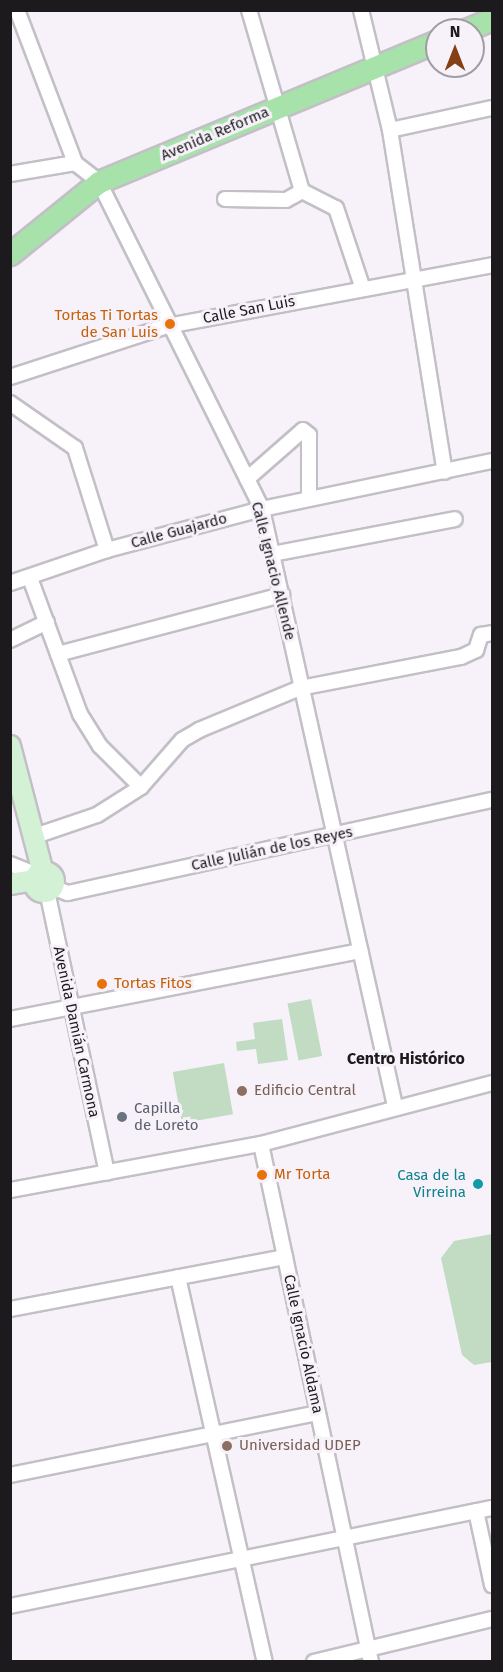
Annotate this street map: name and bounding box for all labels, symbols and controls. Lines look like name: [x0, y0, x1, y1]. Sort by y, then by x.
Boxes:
north arrow: [425, 18, 485, 78]
text: N: [450, 22, 460, 41]
street label: Avenida Reforma: [158, 103, 272, 165]
street label: Calle San Luis: [201, 292, 297, 328]
place label: Tortas Ti Tortas de San Luis: [54, 306, 158, 341]
marker: Tortas Ti Tortas de San Luis: [163, 317, 177, 331]
street label: Calle Ignacio Allende: [247, 500, 299, 642]
street label: Calle Guajardo: [129, 510, 229, 552]
street label: Calle Julián de los Reyes: [190, 823, 354, 875]
street label: Avenida Damián Carmona: [49, 945, 103, 1119]
place label: Tortas Fitos: [114, 975, 192, 993]
marker: Tortas Fitos: [95, 977, 109, 991]
district label: Centro Histórico: [347, 1049, 465, 1069]
place label: Edificio Central: [254, 1082, 356, 1100]
marker: Edificio Central: [235, 1084, 249, 1098]
place label: Capilla de Loreto: [134, 1099, 198, 1134]
marker: Capilla de Loreto: [115, 1110, 129, 1124]
place label: Mr Torta: [274, 1166, 330, 1184]
place label: Casa de la Virreina: [397, 1166, 466, 1201]
marker: Mr Torta: [255, 1168, 269, 1182]
marker: Casa de la Virreina: [471, 1177, 485, 1191]
street label: Calle Ignacio Aldama: [279, 1273, 327, 1415]
place label: Universidad UDEP: [239, 1437, 361, 1455]
marker: Universidad UDEP: [220, 1439, 234, 1453]

